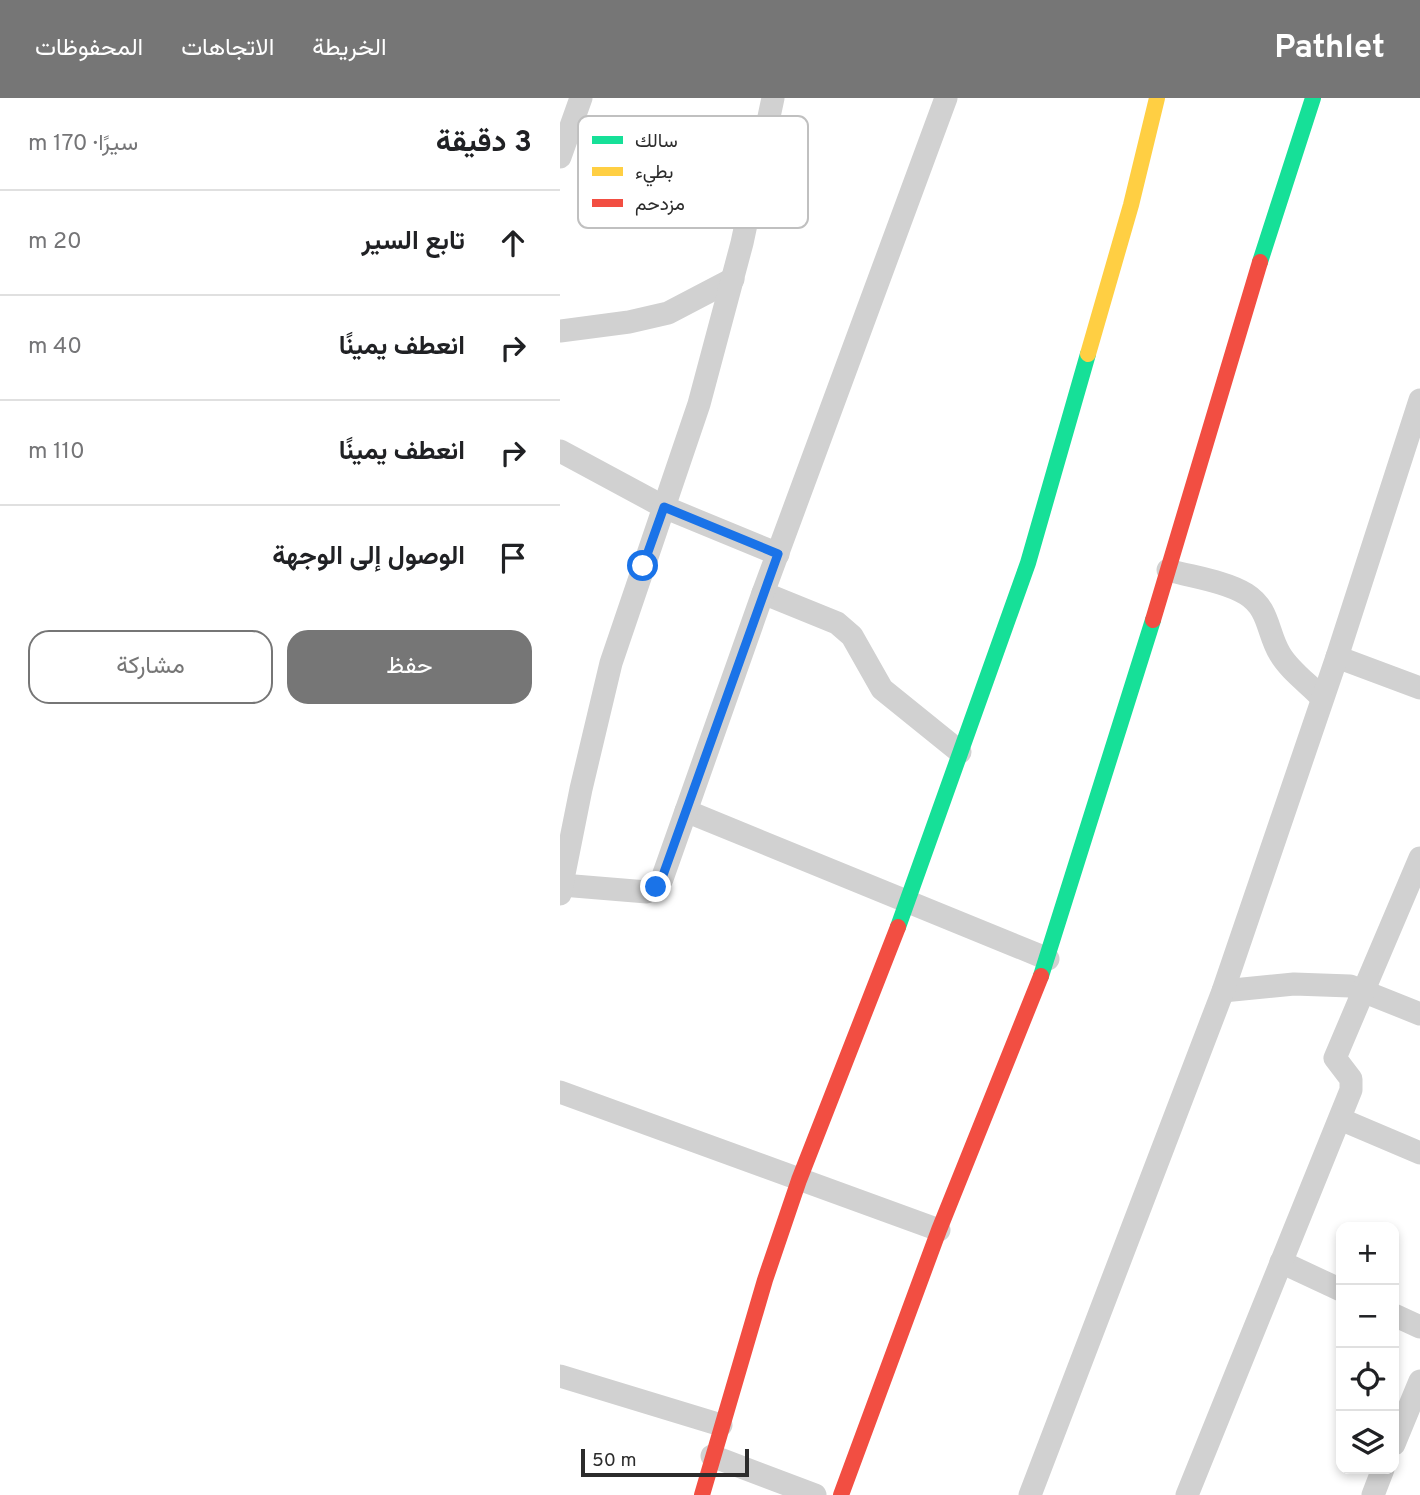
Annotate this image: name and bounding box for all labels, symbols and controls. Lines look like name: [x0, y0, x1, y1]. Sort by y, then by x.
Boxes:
text: Pathlet: [1274, 28, 1385, 70]
text: المحفوظات: [35, 34, 143, 64]
text: الاتجاهات: [181, 34, 274, 64]
text: الخريطة: [312, 34, 387, 64]
legend: [578, 116, 808, 228]
text: 3 دقيقة: [436, 125, 532, 162]
text: سيرًا · 170 m: [28, 130, 138, 159]
text: سالك: [635, 130, 678, 154]
text: بطيء: [635, 161, 673, 187]
text: مزدحم: [635, 193, 685, 217]
icon: ahead: [494, 224, 532, 262]
text: تابع السير: [362, 226, 465, 259]
text: 20 m: [28, 228, 82, 257]
icon: right: [494, 329, 532, 367]
text: انعطف يمينًا: [339, 331, 465, 364]
text: 40 m: [28, 333, 82, 362]
icon: right: [494, 434, 532, 472]
text: انعطف يمينًا: [339, 436, 465, 469]
text: 110 m: [28, 438, 85, 467]
icon: arrive: [494, 539, 532, 577]
text: الوصول إلى الوجهة: [272, 541, 465, 574]
route start: [627, 550, 658, 581]
button: مشاركة: [28, 630, 273, 704]
button: حفظ: [287, 630, 532, 704]
route end: [640, 871, 671, 902]
map controls: [1336, 1222, 1399, 1474]
button: +: [1336, 1222, 1399, 1285]
button: −: [1336, 1285, 1399, 1348]
button: locate: [1336, 1348, 1399, 1411]
button: layers: [1336, 1411, 1399, 1474]
scale bar: [581, 1446, 749, 1478]
text: 50 m: [592, 1449, 637, 1473]

